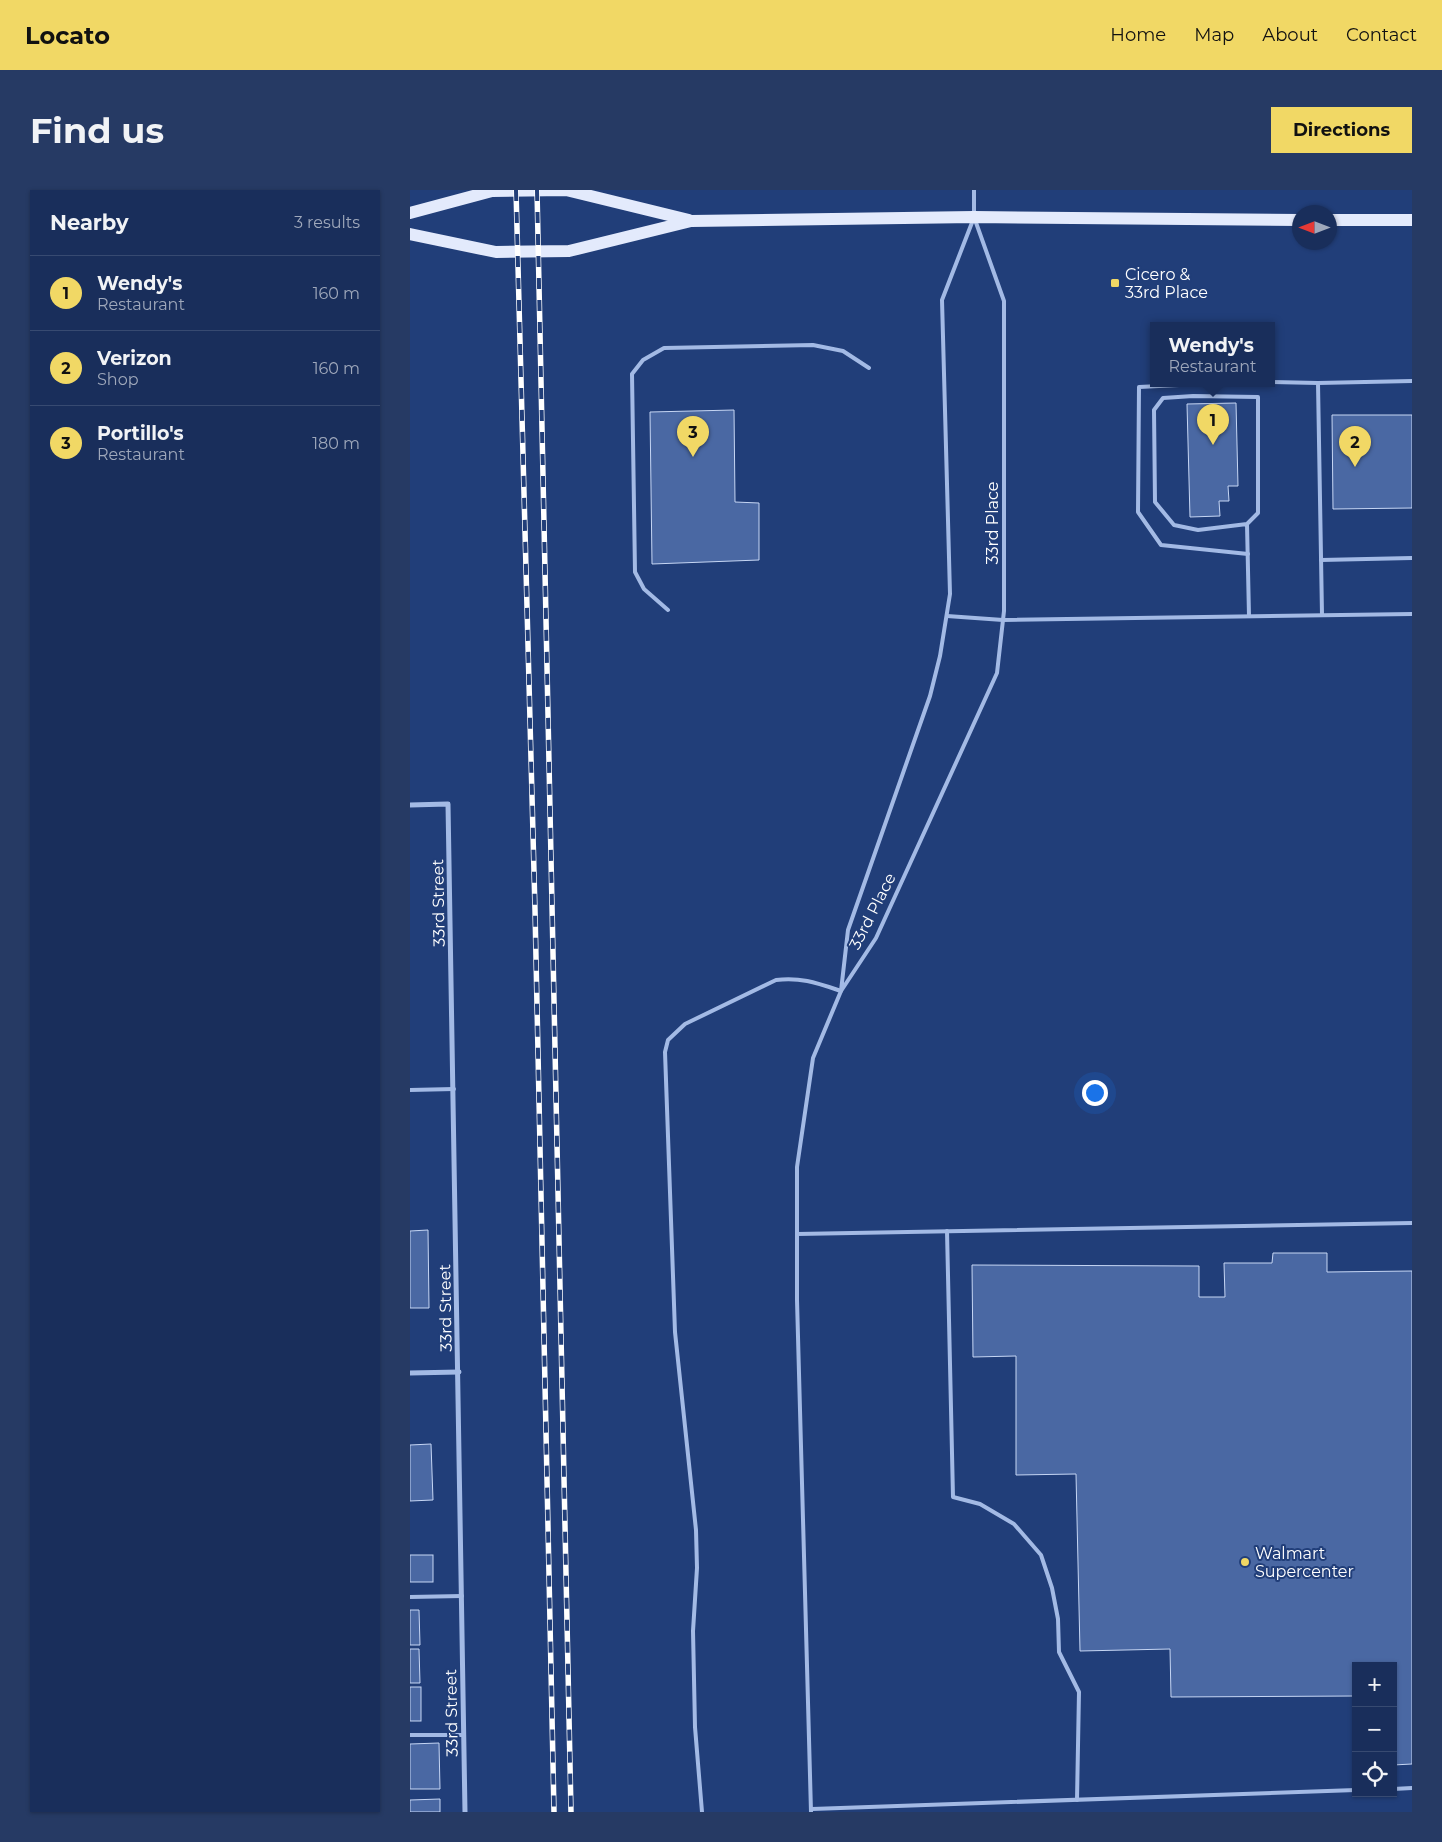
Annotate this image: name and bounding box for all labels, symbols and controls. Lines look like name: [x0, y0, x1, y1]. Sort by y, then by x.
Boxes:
text: Locato: [25, 21, 110, 50]
text: Home: [1110, 24, 1166, 46]
text: Map: [1194, 24, 1234, 46]
text: About: [1262, 24, 1318, 46]
text: Contact: [1346, 24, 1417, 46]
button: Directions: [1271, 107, 1412, 153]
text: Find us: [30, 109, 164, 152]
north arrow: [1292, 205, 1337, 250]
text: Nearby: [50, 210, 129, 235]
text: 3 results: [294, 213, 360, 232]
place label: Cicero & 33rd Place: [1125, 265, 1208, 302]
text: Wendy's: [97, 272, 182, 295]
marker: Cicero & 33rd Place: [1109, 277, 1121, 289]
text: 1: [63, 284, 69, 303]
text: 160 m: [313, 284, 360, 303]
text: Restaurant: [97, 295, 185, 314]
popup: [1150, 322, 1275, 387]
text: Wendy's: [1169, 334, 1254, 357]
text: Verizon: [97, 347, 172, 370]
text: Restaurant: [1169, 357, 1256, 376]
text: 2: [61, 359, 71, 378]
text: 160 m: [313, 359, 360, 378]
text: Shop: [97, 370, 139, 389]
pin: 1: [1197, 404, 1229, 445]
pin: 3: [677, 416, 709, 457]
text: Portillo's: [97, 422, 184, 445]
pin: 2: [1339, 426, 1371, 467]
text: 3: [61, 434, 71, 453]
text: 180 m: [312, 434, 360, 453]
text: Restaurant: [97, 445, 185, 464]
street label: 33rd Place: [983, 482, 1002, 564]
street label: 33rd Street: [428, 859, 449, 947]
street label: 33rd Place: [845, 870, 900, 953]
your location: [1082, 1080, 1108, 1106]
street label: 33rd Street: [435, 1264, 456, 1352]
place label: Walmart Supercenter: [1255, 1544, 1354, 1581]
marker: Walmart Supercenter: [1239, 1556, 1251, 1568]
map controls: [1352, 1662, 1397, 1797]
button: +: [1352, 1662, 1397, 1707]
street label: 33rd Street: [441, 1669, 462, 1757]
button: −: [1352, 1707, 1397, 1752]
button: locate: [1352, 1752, 1397, 1797]

